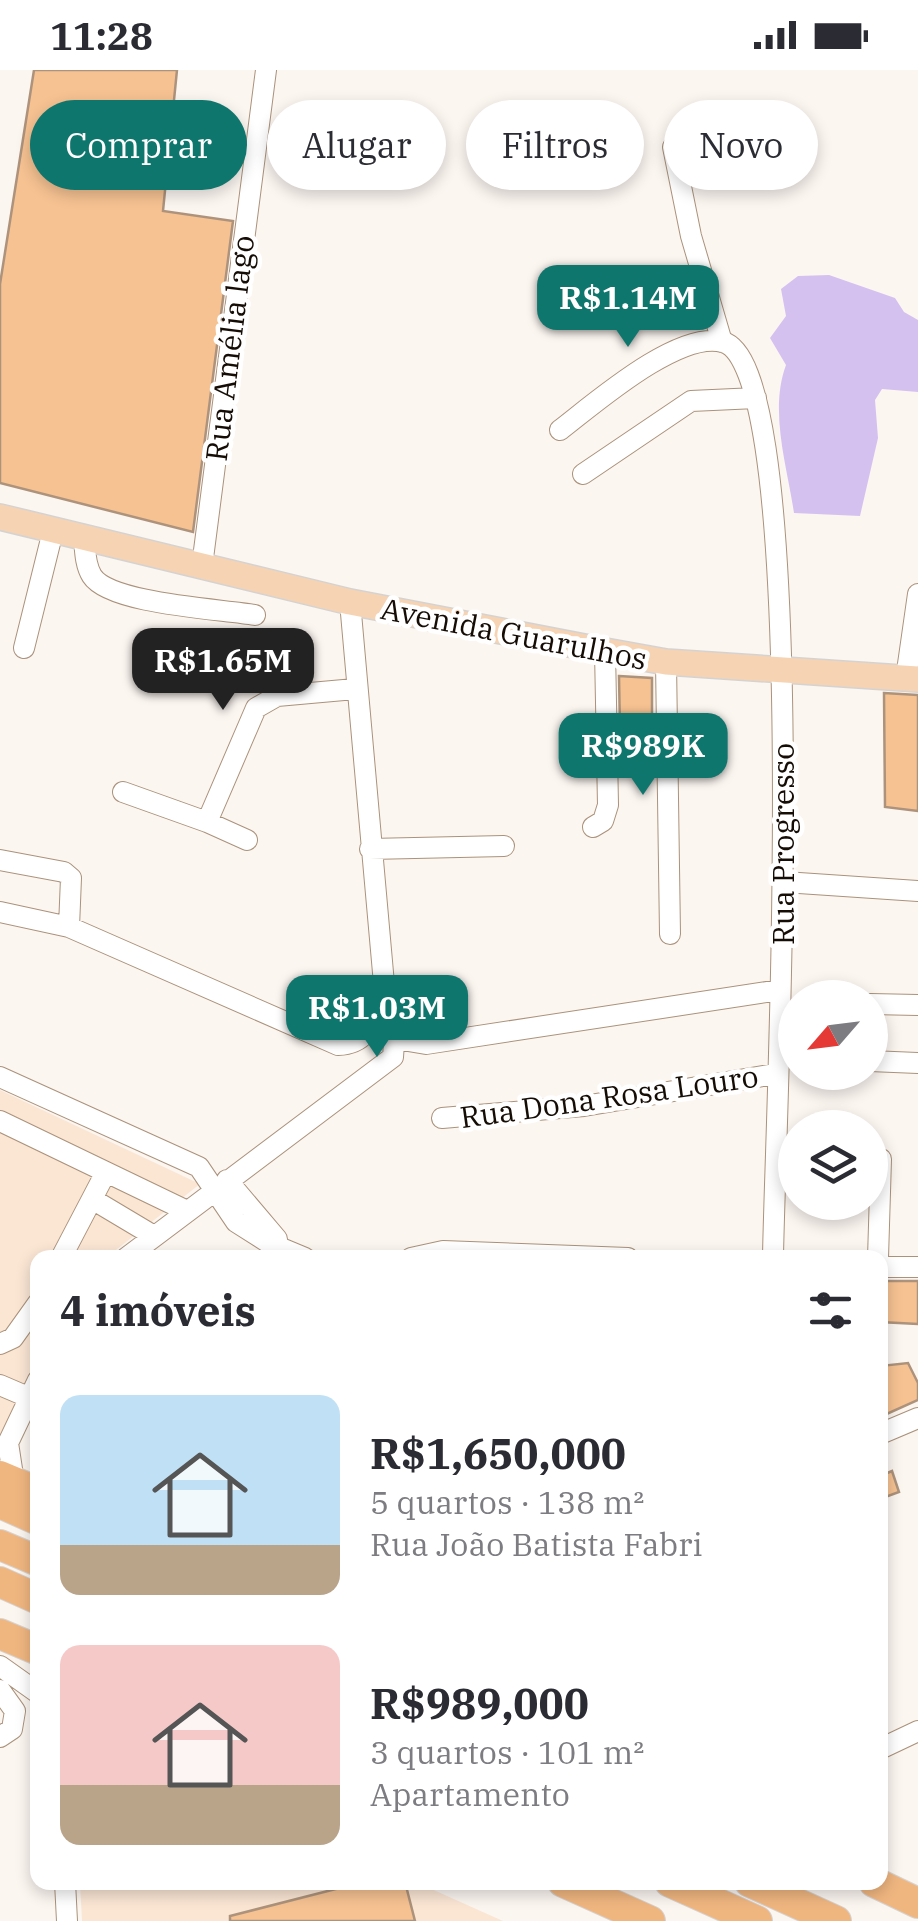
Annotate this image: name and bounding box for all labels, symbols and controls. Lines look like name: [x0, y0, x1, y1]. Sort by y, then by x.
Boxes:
text: 11:28: [50, 11, 153, 60]
chip: Comprar: [30, 100, 247, 190]
chip: Alugar: [267, 100, 446, 190]
chip: Filtros: [466, 100, 644, 190]
chip: Novo: [664, 100, 818, 190]
street label: Rua Amélia lago: [196, 233, 262, 463]
pin: R$1.14M: [536, 265, 720, 350]
text: R$1.14M: [559, 276, 697, 318]
street label: Avenida Guarulhos: [378, 588, 650, 678]
pin: R$1.65M: [131, 628, 315, 713]
text: R$1.65M: [154, 639, 292, 681]
pin: R$989K: [562, 713, 724, 798]
text: R$989K: [581, 724, 705, 766]
street label: Rua Progresso: [763, 743, 802, 945]
pin: R$1.03M: [285, 975, 469, 1060]
north arrow: [778, 980, 888, 1090]
map controls: [778, 980, 888, 1220]
text: R$1.03M: [308, 986, 446, 1028]
street label: Rua Dona Rosa Louro: [457, 1056, 761, 1136]
button: layers: [778, 1110, 888, 1220]
text: 4 imóveis: [60, 1283, 256, 1338]
icon: filters: [803, 1283, 858, 1338]
text: R$1,650,000: [370, 1426, 626, 1481]
icon: home: [140, 1435, 260, 1555]
text: 5 quartos · 138 m²: [370, 1481, 644, 1523]
text: Rua João Batista Fabri: [370, 1523, 703, 1565]
text: R$989,000: [370, 1676, 589, 1731]
icon: home: [140, 1685, 260, 1805]
text: 3 quartos · 101 m²: [370, 1731, 644, 1773]
text: Apartamento: [370, 1773, 570, 1815]

